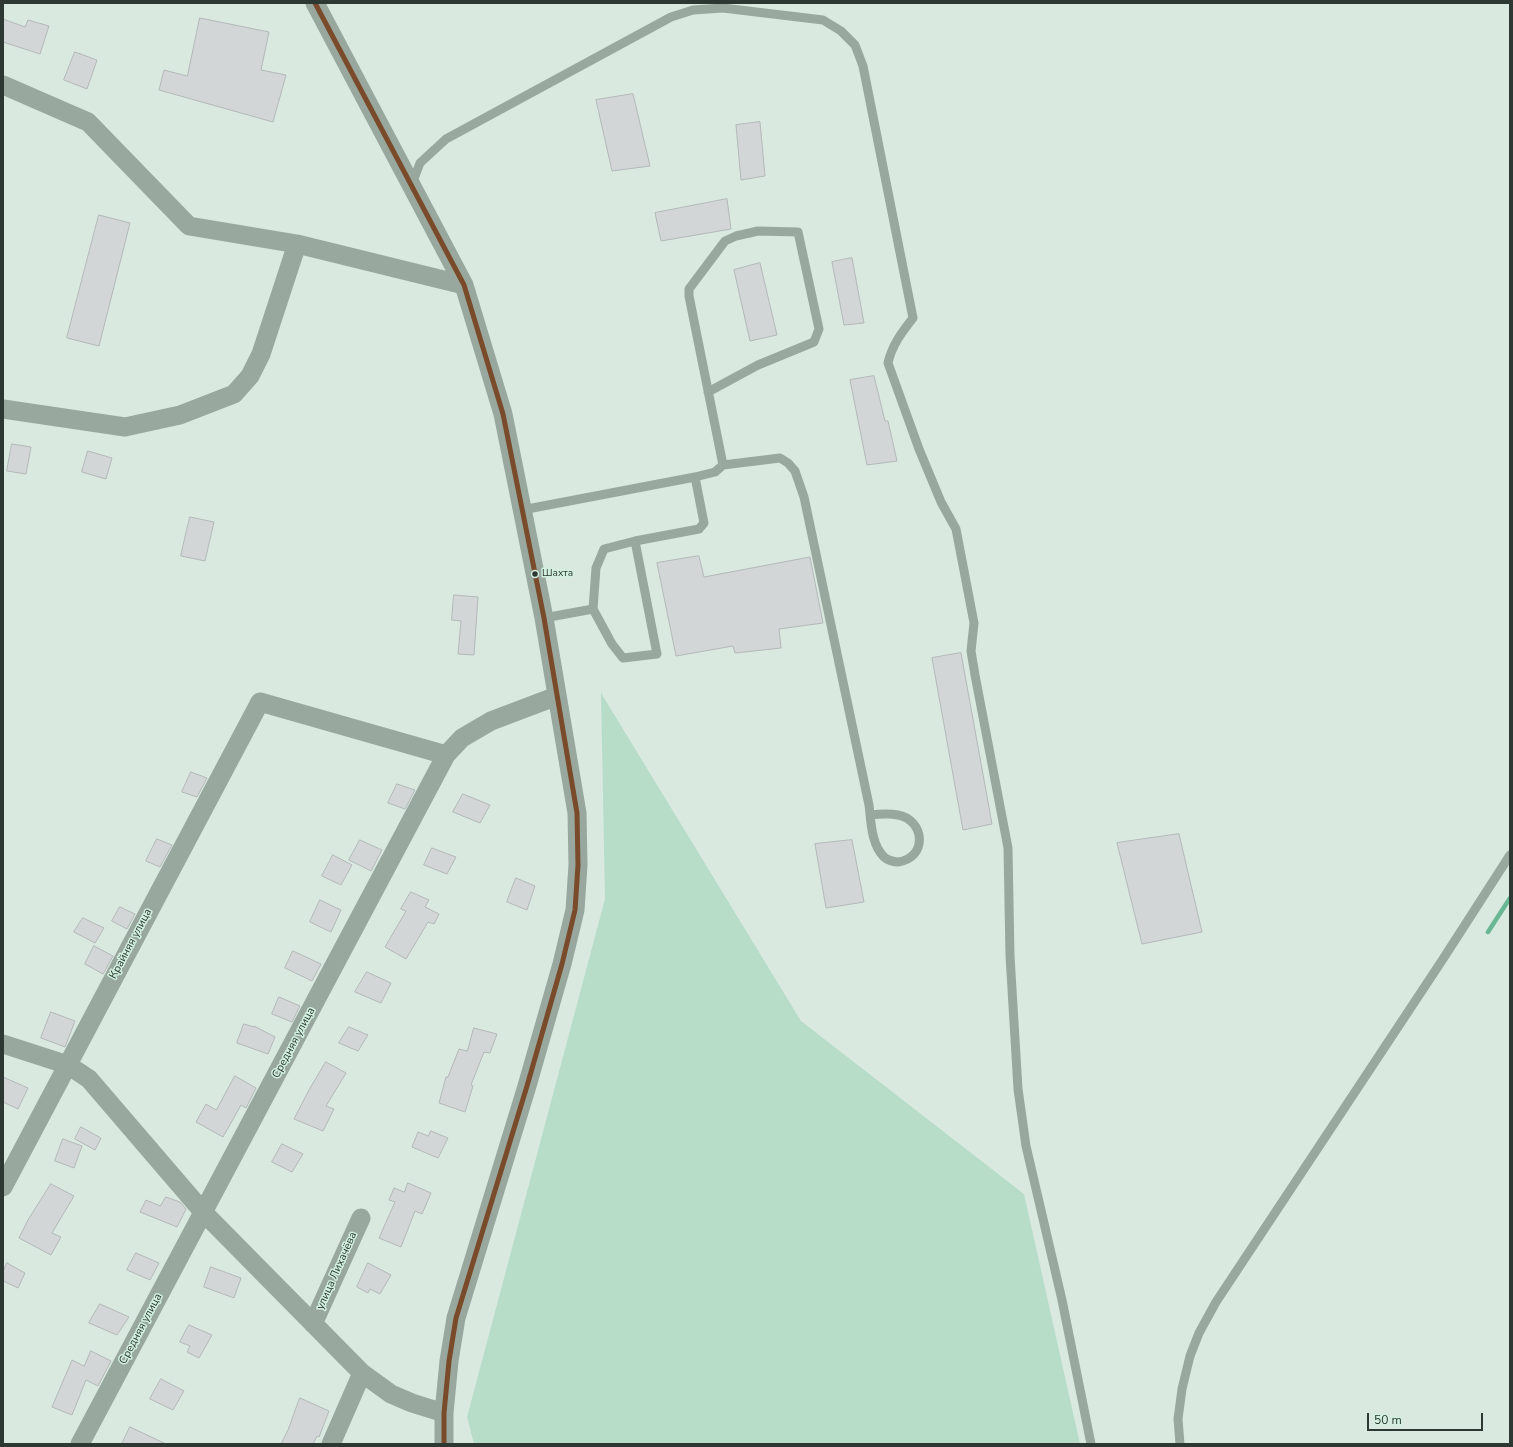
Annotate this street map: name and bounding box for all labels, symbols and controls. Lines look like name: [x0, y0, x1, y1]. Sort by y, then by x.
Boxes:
place label: Шахта: [542, 568, 573, 580]
marker: Шахта: [530, 569, 540, 579]
street label: Крайняя улица: [107, 907, 155, 981]
street label: Средняя улица: [270, 1005, 318, 1081]
street label: улица Лихачёва: [314, 1230, 360, 1312]
street label: Средняя улица: [117, 1291, 165, 1367]
scale bar: [1369, 1405, 1485, 1431]
text: 50 m: [1374, 1412, 1402, 1428]

